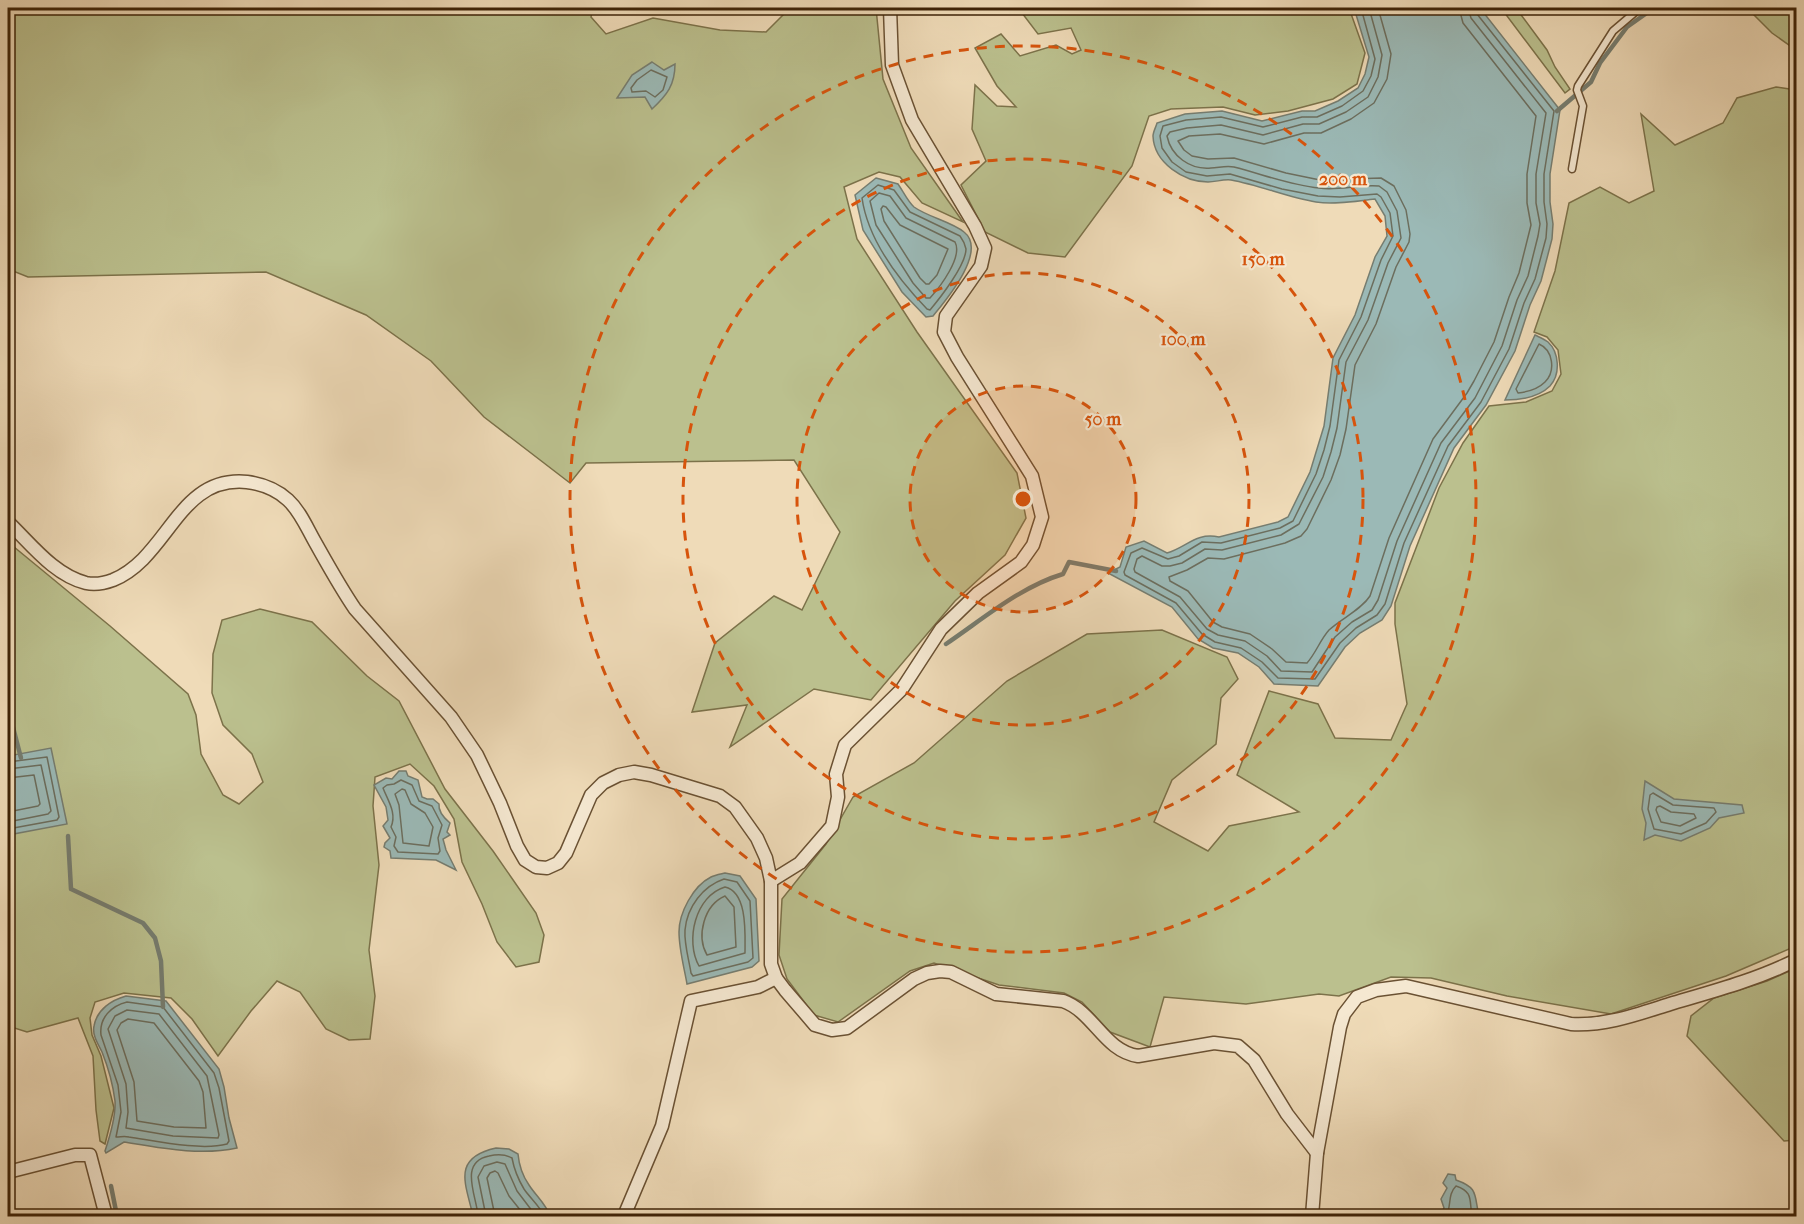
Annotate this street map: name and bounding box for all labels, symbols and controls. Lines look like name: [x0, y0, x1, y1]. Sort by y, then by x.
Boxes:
text: 200 m: [1319, 169, 1368, 190]
text: 150 m: [1242, 249, 1285, 270]
text: 100 m: [1160, 329, 1207, 350]
text: 50 m: [1085, 409, 1122, 430]
centre of rings: [1013, 489, 1033, 509]

